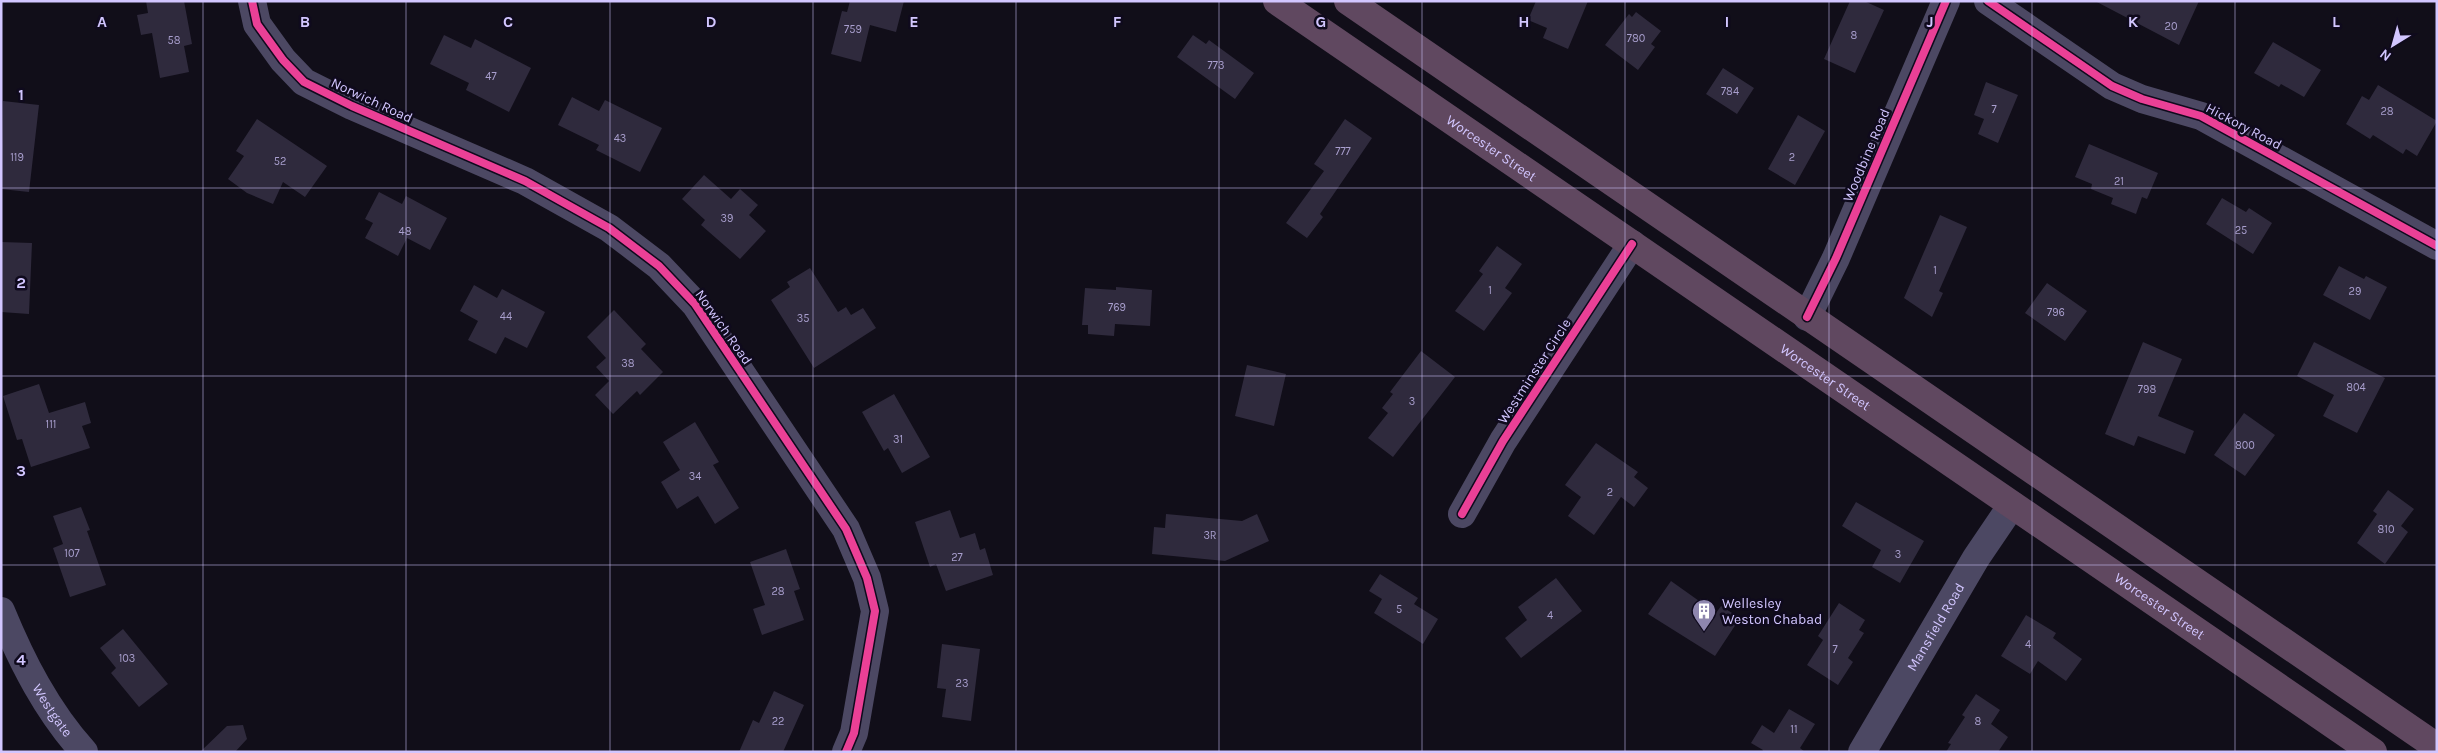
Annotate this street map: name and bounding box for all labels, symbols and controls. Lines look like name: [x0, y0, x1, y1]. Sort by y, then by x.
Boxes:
text: A: [97, 12, 107, 31]
text: B: [300, 12, 310, 31]
text: C: [503, 12, 513, 31]
text: D: [706, 12, 717, 31]
text: E: [909, 12, 919, 31]
text: F: [1113, 12, 1122, 31]
text: G: [1316, 12, 1326, 31]
text: H: [1518, 12, 1530, 31]
text: I: [1725, 12, 1729, 31]
text: J: [1926, 12, 1934, 31]
text: K: [2128, 12, 2139, 31]
text: L: [2332, 12, 2340, 31]
house number: 20: [2165, 20, 2177, 33]
north arrow: [2368, 20, 2418, 70]
house number: 759: [844, 23, 862, 36]
house number: 8: [1851, 29, 1858, 42]
house number: 780: [1627, 32, 1645, 45]
house number: 58: [168, 34, 181, 47]
text: N: [2376, 45, 2395, 65]
house number: 773: [1208, 59, 1224, 72]
house number: 47: [485, 70, 497, 83]
street label: Norwich Road: [328, 74, 415, 127]
text: 1: [18, 85, 24, 104]
house number: 784: [1721, 85, 1739, 98]
street label: Hickory Road: [2203, 99, 2285, 154]
house number: 7: [1991, 103, 1997, 116]
house number: 28: [2380, 105, 2394, 118]
street label: Woodbine Road: [1839, 106, 1894, 204]
street label: Worcester Street: [1443, 111, 1540, 185]
house number: 43: [614, 132, 626, 145]
house number: 777: [1335, 145, 1351, 158]
house number: 119: [10, 151, 24, 164]
house number: 2: [1789, 151, 1795, 164]
house number: 52: [274, 155, 286, 168]
house number: 21: [2114, 175, 2124, 188]
house number: 39: [721, 212, 733, 225]
house number: 25: [2235, 224, 2247, 237]
house number: 48: [399, 225, 412, 238]
house number: 1: [1933, 264, 1937, 277]
text: 2: [16, 273, 26, 292]
house number: 1: [1488, 284, 1492, 297]
house number: 29: [2349, 285, 2361, 298]
street label: Norwich Road: [691, 286, 756, 368]
house number: 769: [1108, 301, 1126, 314]
house number: 796: [2047, 306, 2065, 319]
house number: 44: [500, 310, 512, 323]
house number: 35: [797, 312, 809, 325]
street label: Westminster Circle: [1494, 316, 1575, 427]
street label: Worcester Street: [1777, 340, 1874, 414]
house number: 38: [621, 357, 635, 370]
house number: 804: [2346, 381, 2366, 394]
house number: 798: [2138, 383, 2156, 396]
house number: 3: [1409, 395, 1415, 408]
house number: 111: [46, 418, 56, 431]
house number: 31: [893, 433, 903, 446]
house number: 800: [2235, 439, 2255, 452]
text: 3: [16, 461, 26, 480]
house number: 34: [689, 470, 701, 483]
house number: 2: [1607, 486, 1613, 499]
house number: 810: [2378, 523, 2394, 536]
house number: 3R: [1203, 529, 1217, 542]
house number: 107: [64, 547, 80, 560]
house number: 3: [1895, 548, 1901, 561]
house number: 27: [951, 551, 963, 564]
street label: Worcester Street: [2111, 569, 2208, 643]
street label: Mansfield Road: [1903, 580, 1968, 674]
house number: 28: [771, 585, 785, 598]
place label: Wellesley Weston Chabad: [1722, 595, 1822, 628]
building icon: Wellesley Weston Chabad: [1691, 598, 1717, 632]
house number: 5: [1396, 603, 1402, 616]
house number: 4: [1547, 609, 1553, 622]
house number: 4: [2025, 638, 2031, 651]
house number: 7: [1832, 643, 1838, 656]
text: 4: [16, 650, 26, 669]
house number: 103: [119, 652, 135, 665]
house number: 23: [956, 677, 968, 690]
street label: Westgate: [29, 681, 76, 740]
house number: 22: [772, 715, 784, 728]
house number: 8: [1975, 715, 1982, 728]
house number: 11: [1790, 723, 1798, 736]

